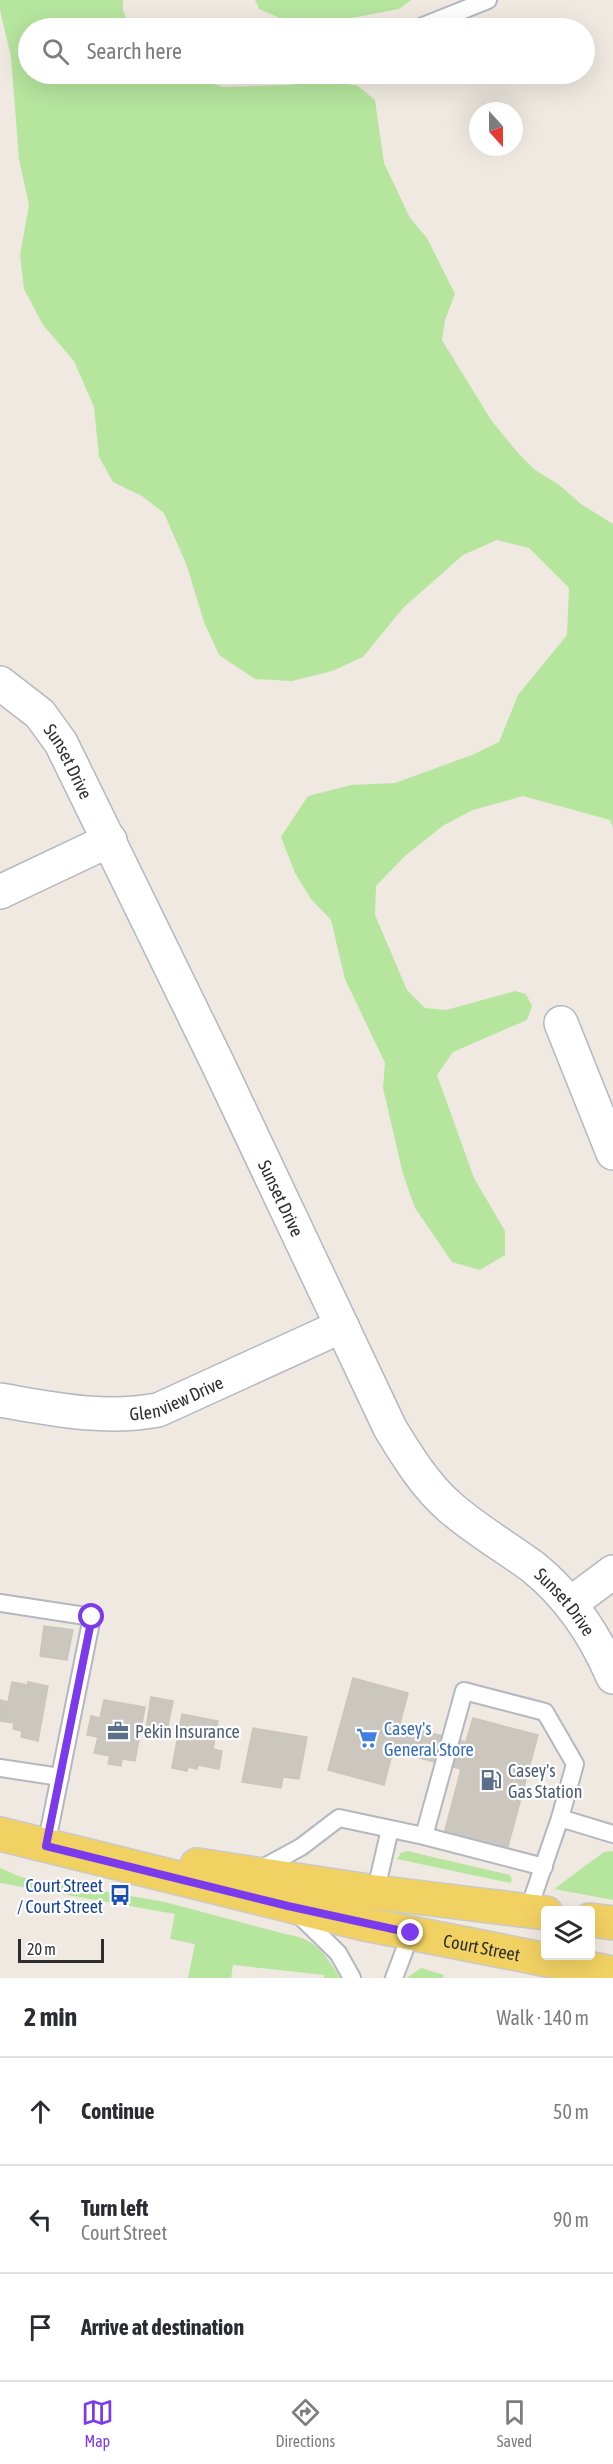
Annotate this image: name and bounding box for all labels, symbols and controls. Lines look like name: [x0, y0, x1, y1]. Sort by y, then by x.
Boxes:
search box: [18, 18, 595, 84]
icon: search: [39, 35, 72, 68]
text: Search here: [87, 38, 182, 64]
north arrow: [469, 102, 523, 156]
street label: Sunset Drive: [40, 719, 97, 802]
street label: Sunset Drive: [254, 1156, 308, 1240]
street label: Glenview Drive: [129, 1371, 226, 1424]
street label: Sunset Drive: [531, 1563, 600, 1639]
route start: [78, 1603, 104, 1629]
place label: Casey's General Store: [384, 1718, 474, 1760]
office icon: Pekin Insurance: [106, 1719, 130, 1743]
place label: Pekin Insurance: [135, 1721, 240, 1742]
supermarket icon: Casey's General Store: [355, 1726, 379, 1750]
place label: Casey's Gas Station: [508, 1760, 582, 1802]
fuel station icon: Casey's Gas Station: [479, 1768, 503, 1792]
place label: Court Street / Court Street: [17, 1875, 103, 1917]
bus stop icon: Court Street / Court Street: [108, 1883, 132, 1907]
map controls: [541, 1906, 595, 1960]
button: layers: [541, 1906, 595, 1960]
route end: [397, 1919, 423, 1945]
street label: Court Street: [442, 1929, 522, 1965]
scale bar: [18, 1936, 104, 1964]
text: 20 m: [27, 1940, 56, 1958]
text: 2 min: [24, 2002, 77, 2032]
text: Walk · 140 m: [497, 2006, 589, 2029]
icon: ahead: [24, 2095, 57, 2128]
text: Continue: [81, 2098, 155, 2124]
text: 50 m: [553, 2100, 589, 2123]
text: Turn left: [81, 2195, 148, 2221]
icon: left: [24, 2203, 57, 2236]
text: 90 m: [553, 2208, 589, 2231]
text: Court Street: [81, 2221, 167, 2244]
icon: arrive: [24, 2311, 57, 2344]
text: Arrive at destination: [81, 2314, 244, 2340]
tab: Map: [81, 2396, 114, 2450]
tab: Directions: [275, 2396, 335, 2450]
tab: Saved: [497, 2396, 532, 2450]

